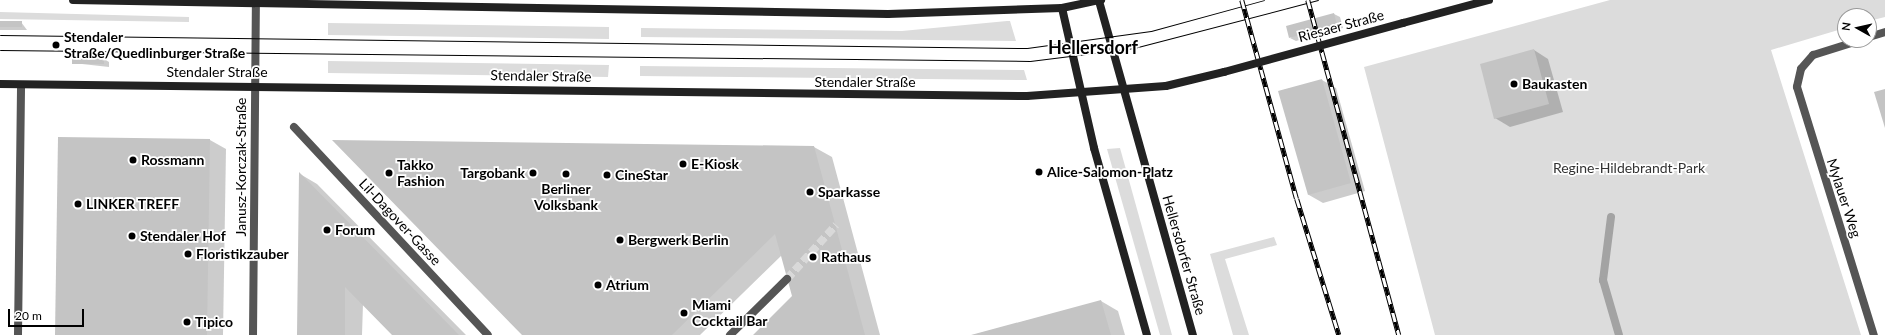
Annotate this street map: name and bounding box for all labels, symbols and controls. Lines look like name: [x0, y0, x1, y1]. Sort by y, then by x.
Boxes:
street label: Riesaer Straße: [1296, 6, 1386, 46]
north arrow: [1837, 8, 1877, 48]
text: N: [1839, 21, 1853, 32]
place label: Stendaler Straße/Quedlinburger Straße: [64, 29, 246, 62]
district label: Hellersdorf: [1048, 36, 1138, 58]
marker: Stendaler Straße/Quedlinburger Straße: [51, 40, 61, 50]
street label: Stendaler Straße: [166, 64, 268, 80]
street label: Stendaler Straße: [490, 67, 592, 85]
street label: Stendaler Straße: [814, 74, 916, 90]
place label: Baukasten: [1522, 76, 1587, 92]
marker: Baukasten: [1509, 79, 1519, 89]
street label: Janusz-Korczak-Straße: [233, 98, 249, 236]
place label: Rossmann: [141, 152, 205, 168]
marker: Rossmann: [128, 155, 138, 165]
place label: E-Kiosk: [691, 156, 739, 172]
street label: Mylauer Weg: [1823, 156, 1865, 240]
place label: Takko Fashion: [397, 157, 445, 190]
marker: E-Kiosk: [678, 159, 688, 169]
park label: Regine-Hildebrandt-Park: [1553, 160, 1705, 176]
place label: Alice-Salomon-Platz: [1047, 164, 1173, 180]
place label: Targobank: [460, 165, 525, 181]
place label: CineStar: [615, 167, 668, 183]
marker: Alice-Salomon-Platz: [1034, 167, 1044, 177]
marker: Takko Fashion: [384, 168, 394, 178]
marker: Targobank: [528, 168, 538, 178]
marker: Berliner Volksbank: [561, 169, 571, 179]
marker: CineStar: [602, 170, 612, 180]
street label: Lil-Dagover-Gasse: [356, 175, 444, 269]
place label: Berliner Volksbank: [534, 181, 598, 214]
place label: Sparkasse: [818, 184, 880, 200]
marker: Sparkasse: [805, 187, 815, 197]
street label: Hellersdorfer Straße: [1159, 193, 1209, 317]
place label: LINKER TREFF: [86, 196, 180, 212]
marker: LINKER TREFF: [73, 199, 83, 209]
place label: Forum: [335, 222, 375, 238]
marker: Forum: [322, 225, 332, 235]
place label: Stendaler Hof: [140, 228, 226, 244]
marker: Stendaler Hof: [127, 231, 137, 241]
place label: Bergwerk Berlin: [628, 232, 729, 248]
marker: Bergwerk Berlin: [615, 235, 625, 245]
place label: Floristikzauber: [196, 246, 289, 262]
marker: Floristikzauber: [183, 249, 193, 259]
place label: Rathaus: [821, 249, 871, 265]
marker: Rathaus: [808, 252, 818, 262]
place label: Atrium: [606, 277, 649, 293]
marker: Atrium: [593, 280, 603, 290]
place label: Miami Cocktail Bar: [692, 297, 768, 330]
scale bar: [10, 301, 86, 327]
text: 20 m: [15, 308, 42, 323]
marker: Miami Cocktail Bar: [679, 308, 689, 318]
place label: Tipico: [195, 314, 233, 330]
marker: Tipico: [182, 317, 192, 327]

